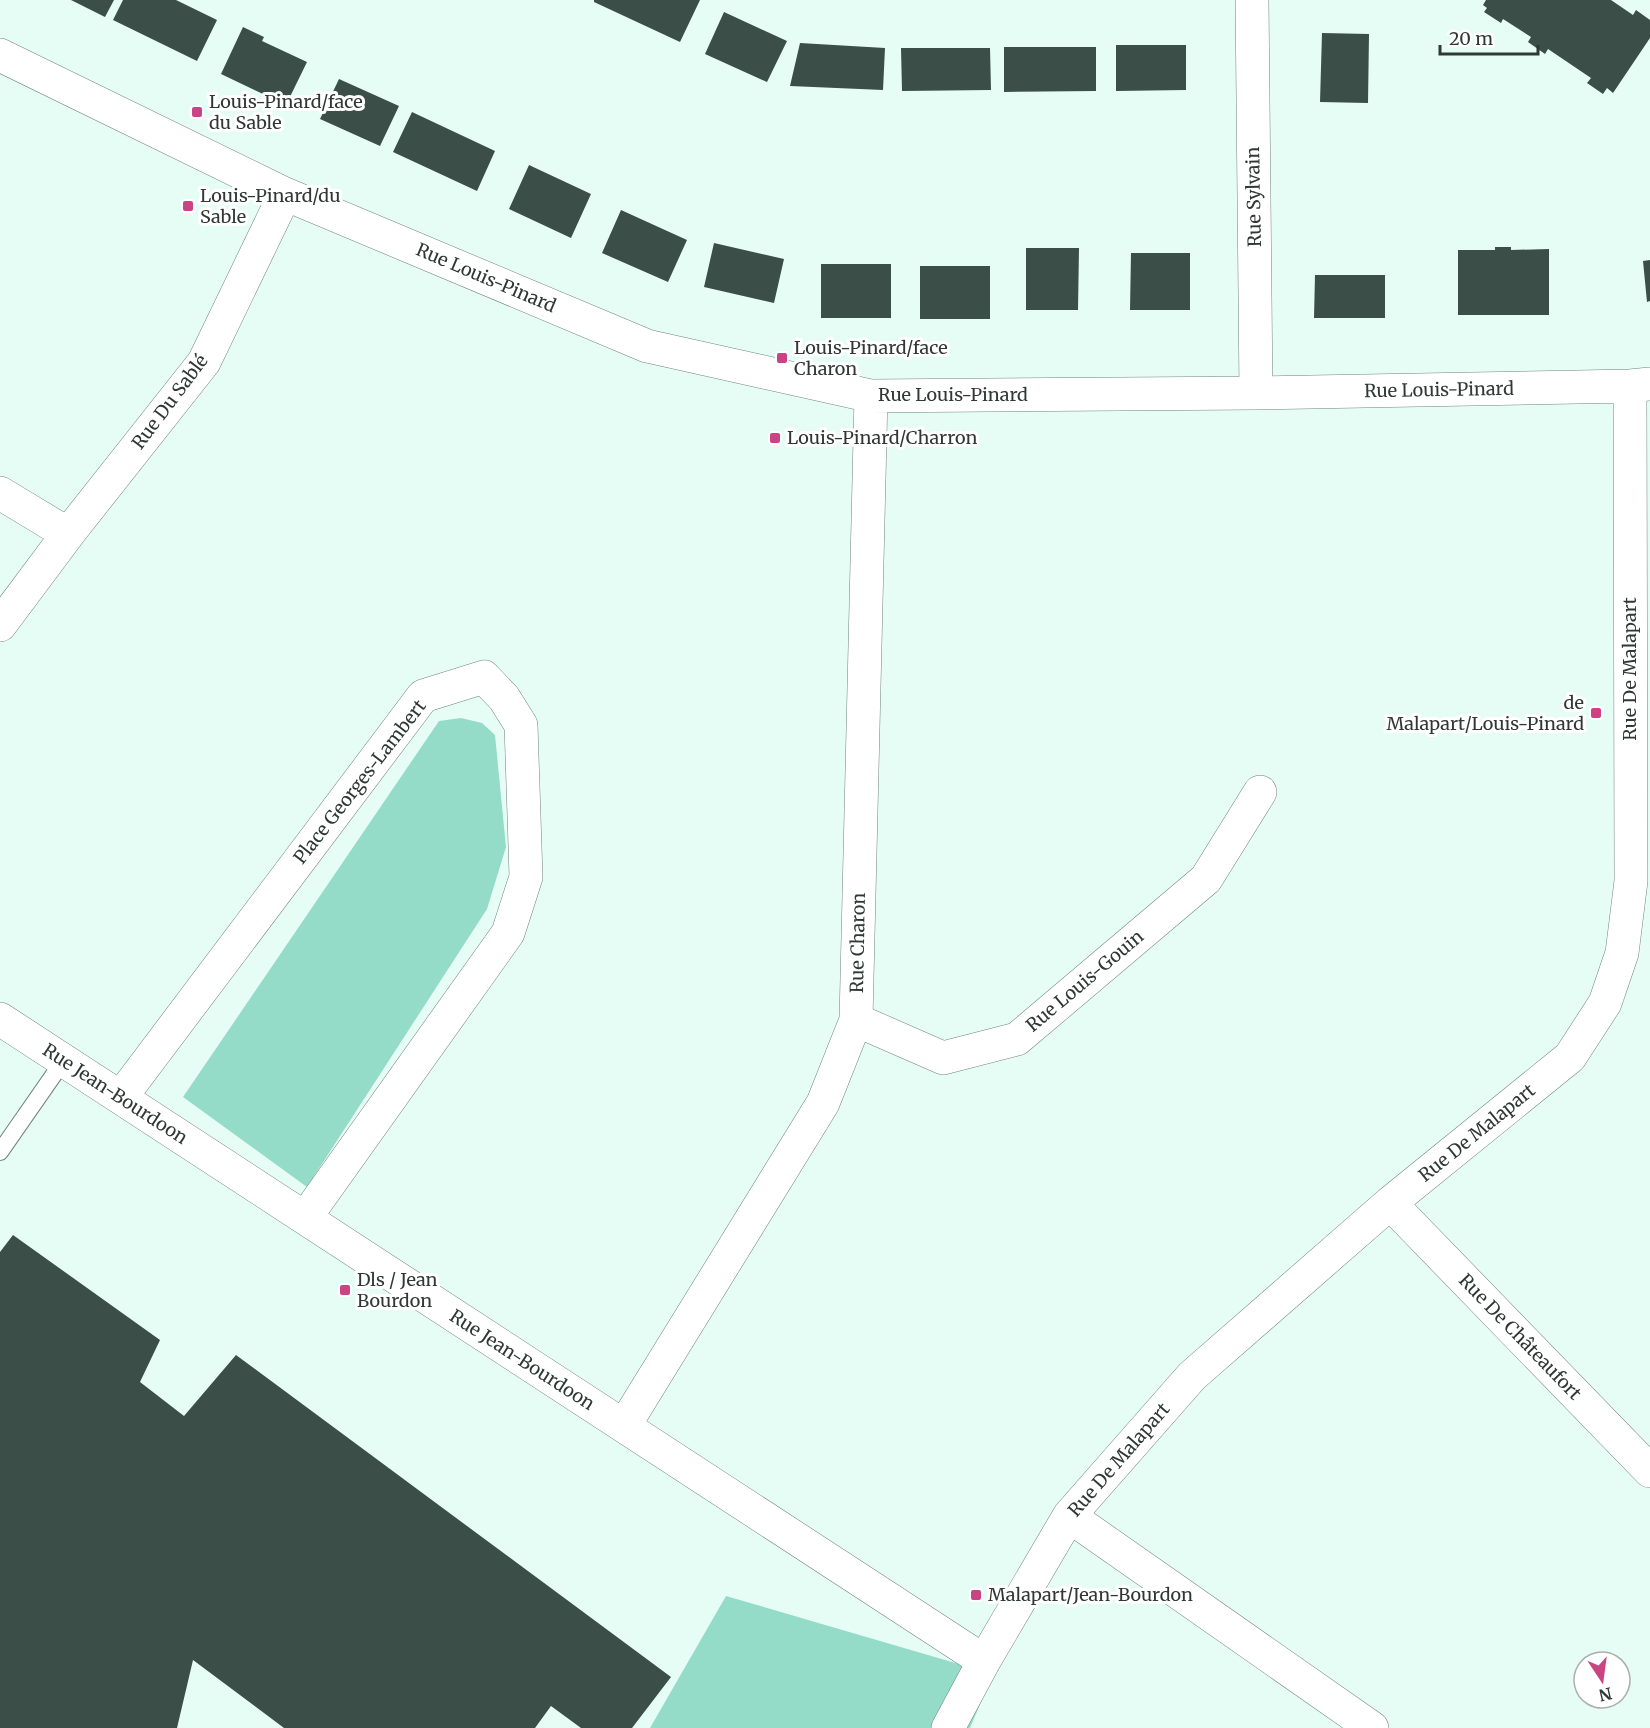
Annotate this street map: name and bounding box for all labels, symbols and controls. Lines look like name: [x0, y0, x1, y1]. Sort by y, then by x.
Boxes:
scale bar: [1440, 18, 1538, 56]
text: 20 m: [1449, 27, 1493, 50]
place label: Louis-Pinard/face du Sable: [209, 90, 363, 134]
marker: Louis-Pinard/face du Sable: [190, 105, 204, 119]
street label: Rue Sylvain: [1241, 147, 1266, 247]
place label: Louis-Pinard/du Sable: [200, 184, 340, 228]
marker: Louis-Pinard/du Sable: [181, 199, 195, 213]
street label: Rue Louis-Pinard: [413, 238, 560, 317]
place label: Louis-Pinard/face Charon: [794, 336, 948, 380]
street label: Rue Du Sablé: [127, 350, 213, 454]
marker: Louis-Pinard/face Charon: [775, 351, 789, 365]
street label: Rue Louis-Pinard: [1364, 377, 1514, 402]
street label: Rue Louis-Pinard: [878, 383, 1028, 406]
place label: Louis-Pinard/Charron: [787, 426, 977, 449]
marker: Louis-Pinard/Charron: [768, 431, 782, 445]
street label: Rue De Malapart: [1618, 597, 1641, 741]
place label: de Malapart/Louis-Pinard: [1386, 691, 1584, 735]
street label: Place Georges-Lambert: [288, 695, 431, 868]
marker: de Malapart/Louis-Pinard: [1589, 706, 1603, 720]
street label: Rue Charon: [845, 892, 870, 993]
street label: Rue Louis-Gouin: [1021, 925, 1148, 1036]
street label: Rue Jean-Bourdoon: [38, 1038, 192, 1149]
street label: Rue De Malapart: [1414, 1079, 1540, 1187]
place label: Dls / Jean Bourdon: [357, 1268, 438, 1312]
street label: Rue De Châteaufort: [1454, 1269, 1587, 1405]
marker: Dls / Jean Bourdon: [338, 1283, 352, 1297]
street label: Rue Jean-Bourdoon: [445, 1304, 599, 1415]
street label: Rue De Malapart: [1063, 1398, 1174, 1521]
place label: Malapart/Jean-Bourdon: [988, 1583, 1193, 1606]
marker: Malapart/Jean-Bourdon: [969, 1588, 983, 1602]
north arrow: [1572, 1650, 1632, 1710]
text: N: [1597, 1683, 1614, 1706]

